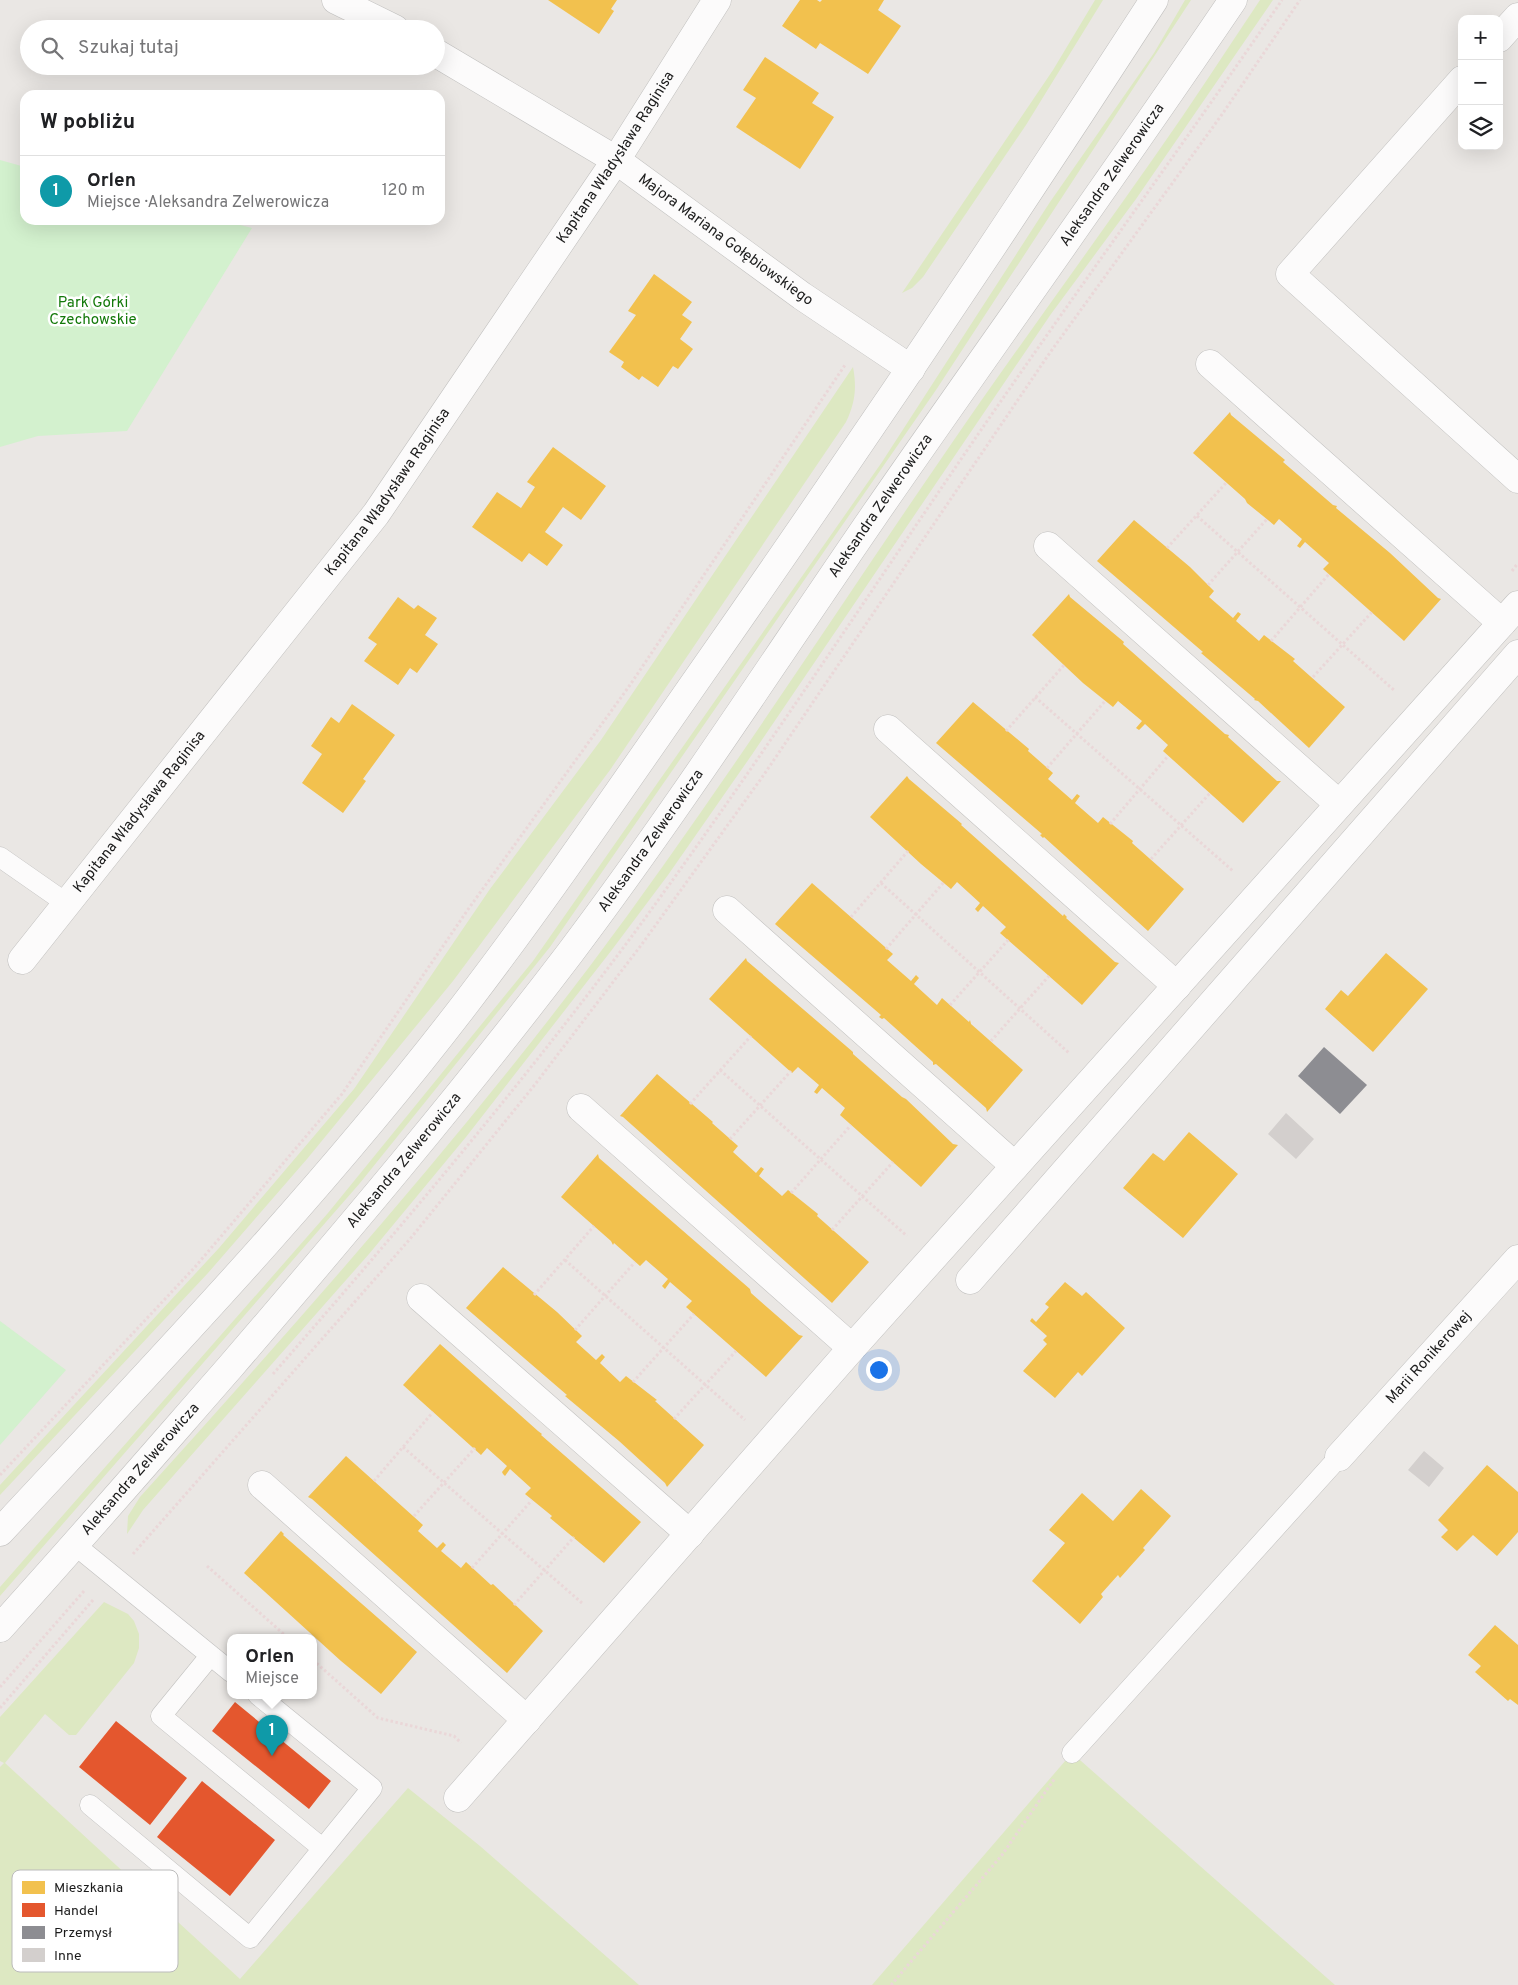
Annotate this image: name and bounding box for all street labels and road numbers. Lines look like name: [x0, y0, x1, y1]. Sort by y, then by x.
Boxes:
street label: Kapitana Władysława Raginisa: [552, 68, 679, 247]
street label: Aleksandra Zelwerowicza: [1056, 100, 1169, 250]
street label: Majora Mariana Gołębiowskiego: [634, 170, 817, 310]
street label: Kapitana Władysława Raginisa: [321, 405, 454, 580]
street label: Aleksandra Zelwerowicza: [825, 431, 937, 582]
street label: Kapitana Władysława Raginisa: [69, 727, 210, 897]
street label: Aleksandra Zelwerowicza: [594, 766, 708, 916]
street label: Aleksandra Zelwerowicza: [343, 1089, 466, 1232]
street label: Marii Ronikerowej: [1382, 1307, 1476, 1408]
street label: Aleksandra Zelwerowicza: [77, 1399, 204, 1540]

